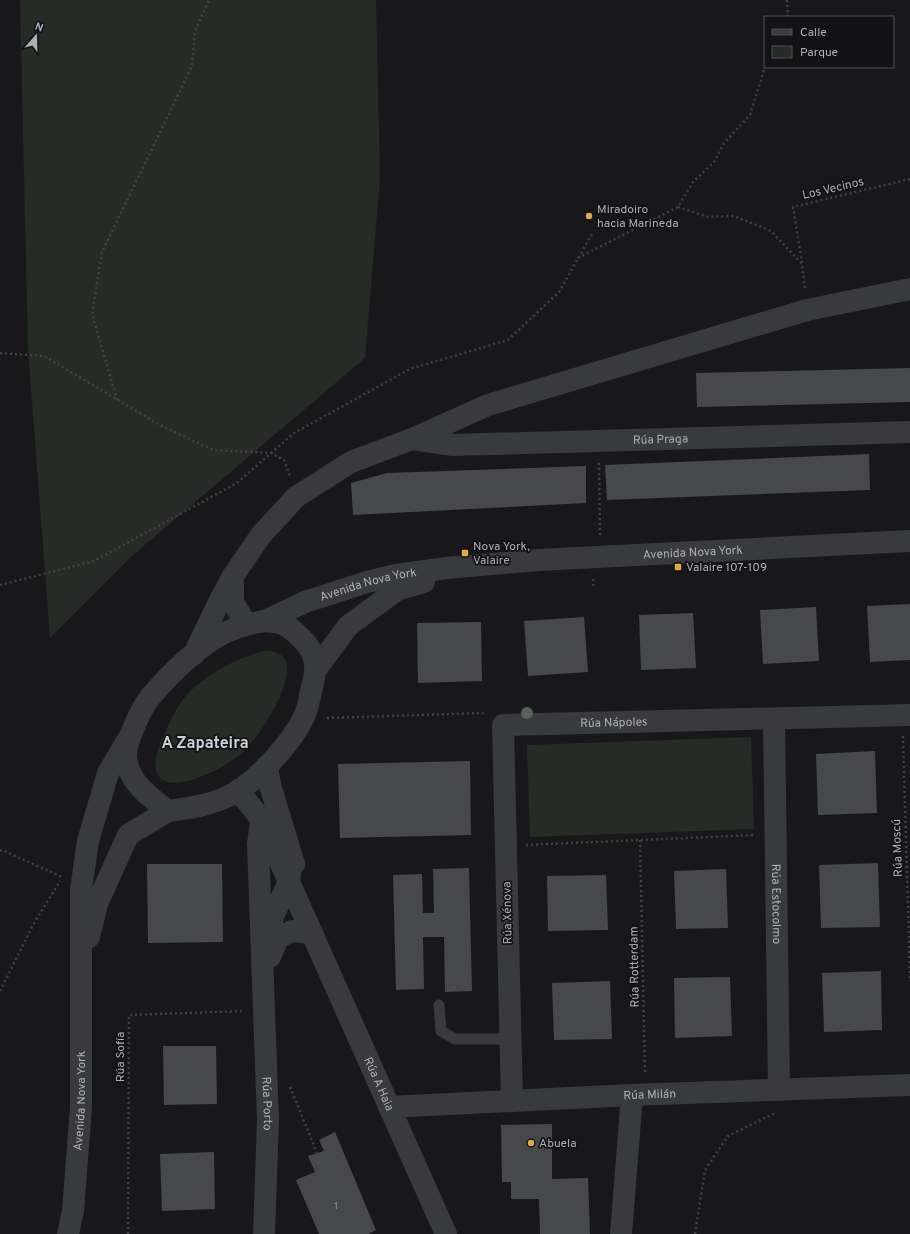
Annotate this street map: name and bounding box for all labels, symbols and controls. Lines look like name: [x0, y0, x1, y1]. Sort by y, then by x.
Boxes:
north arrow: [16, 16, 56, 56]
legend: [764, 16, 894, 68]
text: N: [33, 20, 45, 35]
text: Calle: [800, 25, 827, 41]
text: Parque: [800, 45, 838, 61]
street label: Los Vecinos: [801, 174, 866, 204]
place label: Miradoiro hacia Marineda: [597, 202, 679, 232]
marker: Miradoiro hacia Marineda: [584, 211, 594, 221]
street label: Rúa Praga: [633, 431, 688, 449]
place label: Nova York, Valaire: [473, 539, 530, 569]
street label: Avenida Nova York: [642, 543, 743, 564]
marker: Nova York, Valaire: [460, 548, 470, 558]
place label: Valaire 107-109: [686, 560, 767, 576]
marker: Valaire 107-109: [673, 562, 683, 572]
street label: Avenida Nova York: [318, 565, 418, 606]
street label: Rúa Nápoles: [580, 714, 648, 732]
district label: A Zapateira: [161, 734, 249, 754]
street label: Rúa Moscú: [889, 819, 907, 877]
street label: Rúa Estocolmo: [767, 864, 784, 945]
street label: Rúa Xénova: [499, 881, 517, 945]
street label: Rúa Rotterdam: [626, 926, 644, 1008]
street label: Rúa Sofía: [113, 1032, 129, 1082]
street label: Avenida Nova York: [71, 1051, 90, 1151]
street label: Rúa A Haia: [359, 1055, 397, 1114]
street label: Rúa Porto: [257, 1076, 275, 1131]
street label: Rúa Milán: [623, 1086, 676, 1104]
place label: Abuela: [539, 1136, 577, 1152]
marker: Abuela: [526, 1138, 536, 1148]
house number: 1: [334, 1200, 338, 1213]

